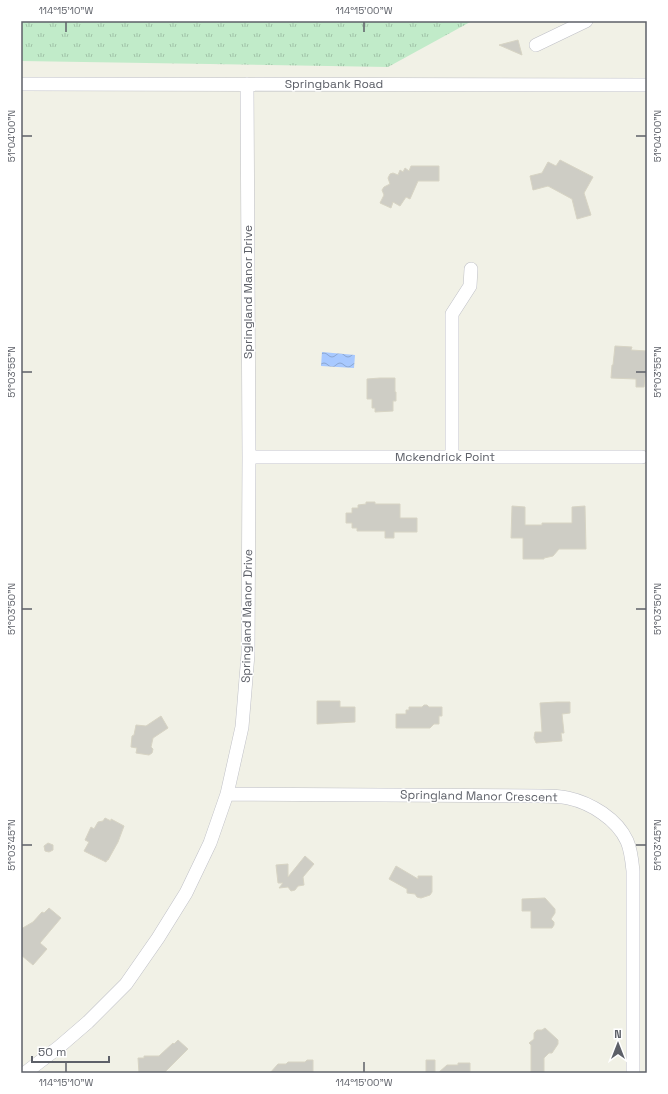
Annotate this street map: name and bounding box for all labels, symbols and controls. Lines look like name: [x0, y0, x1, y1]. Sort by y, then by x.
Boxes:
text: 114°15'10"W: [39, 4, 94, 17]
text: 114°15'00"W: [336, 4, 393, 17]
street label: Springbank Road: [285, 76, 383, 92]
text: 51°04'00"N: [5, 110, 18, 162]
text: 51°04'00"N: [651, 110, 664, 162]
street label: Springland Manor Drive: [240, 225, 256, 359]
text: 51°03'55"N: [5, 346, 18, 398]
text: 51°03'55"N: [651, 346, 664, 398]
street label: Mckendrick Point: [395, 449, 495, 465]
street label: Springland Manor Drive: [238, 549, 256, 683]
text: 51°03'50"N: [5, 583, 18, 635]
text: 51°03'50"N: [651, 583, 664, 635]
street label: Springland Manor Crescent: [400, 787, 558, 805]
text: 51°03'45"N: [5, 819, 18, 871]
text: 51°03'45"N: [651, 819, 664, 871]
north arrow: [598, 1024, 638, 1064]
text: N: [614, 1027, 622, 1041]
scale bar: [32, 1038, 109, 1064]
text: 50 m: [38, 1044, 66, 1060]
text: 114°15'10"W: [39, 1076, 94, 1089]
text: 114°15'00"W: [336, 1076, 393, 1089]

